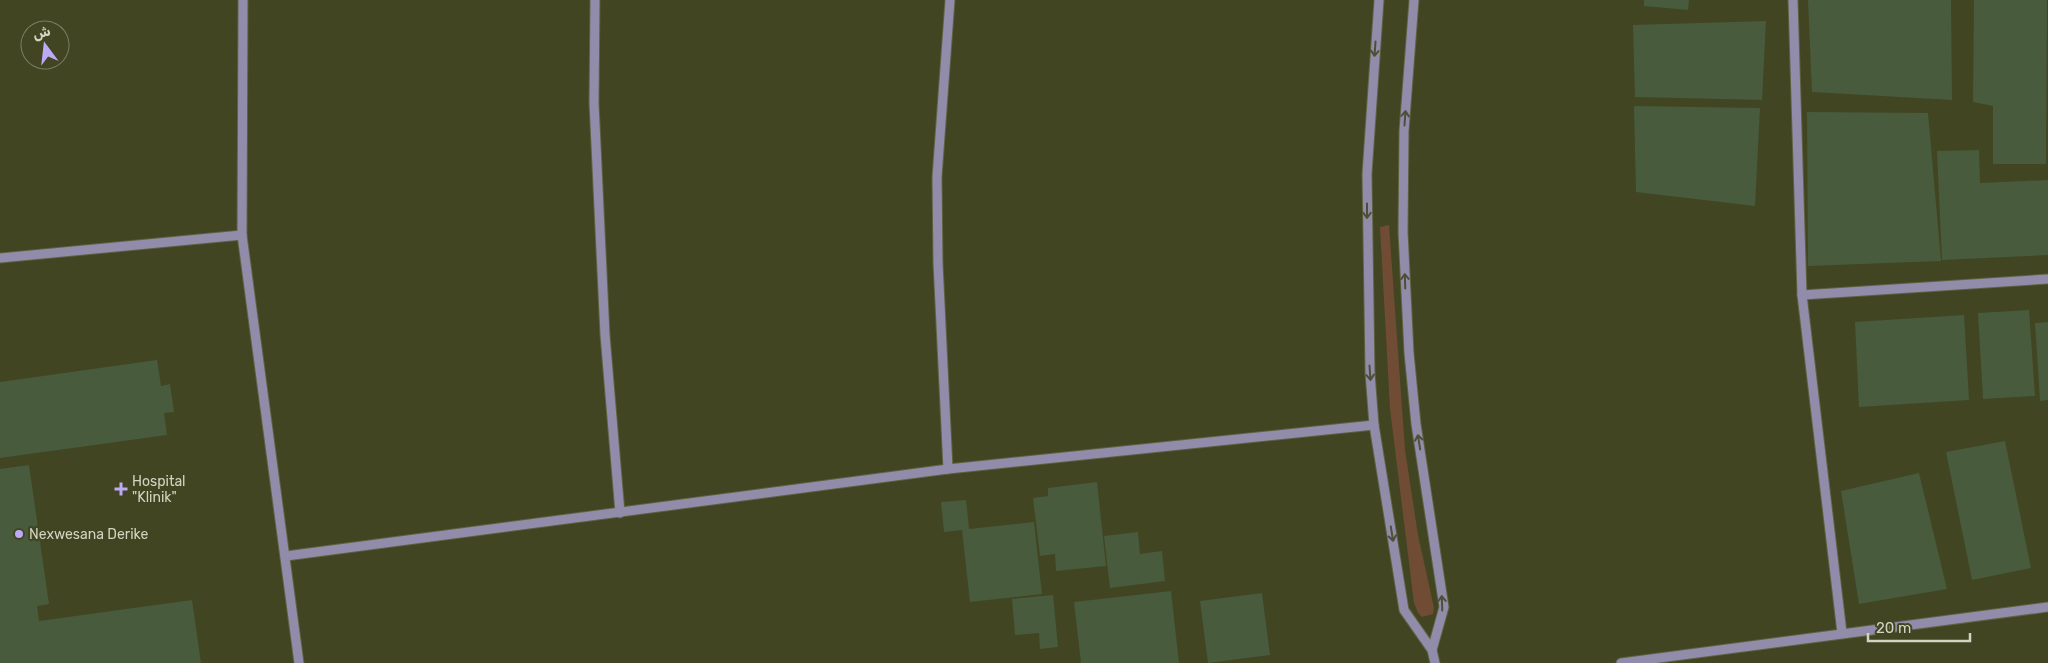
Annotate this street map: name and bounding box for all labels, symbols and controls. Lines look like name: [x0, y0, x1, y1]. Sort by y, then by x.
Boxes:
north arrow: [20, 20, 70, 70]
text: ش: [31, 22, 53, 43]
one-way arrow: [1370, 40, 1380, 56]
one-way arrow: [1400, 110, 1410, 126]
one-way arrow: [1362, 202, 1372, 219]
one-way arrow: [1400, 273, 1409, 289]
one-way arrow: [1366, 365, 1375, 381]
one-way arrow: [1413, 435, 1423, 451]
place label: Hospital "Klinik": [132, 473, 186, 506]
marker: Hospital "Klinik": [114, 482, 128, 496]
place label: Nexwesana Derike: [29, 526, 148, 543]
one-way arrow: [1387, 526, 1397, 542]
marker: Nexwesana Derike: [13, 528, 25, 540]
one-way arrow: [1438, 595, 1447, 611]
scale bar: [1868, 610, 1970, 642]
text: 20 m: [1876, 619, 1911, 637]

